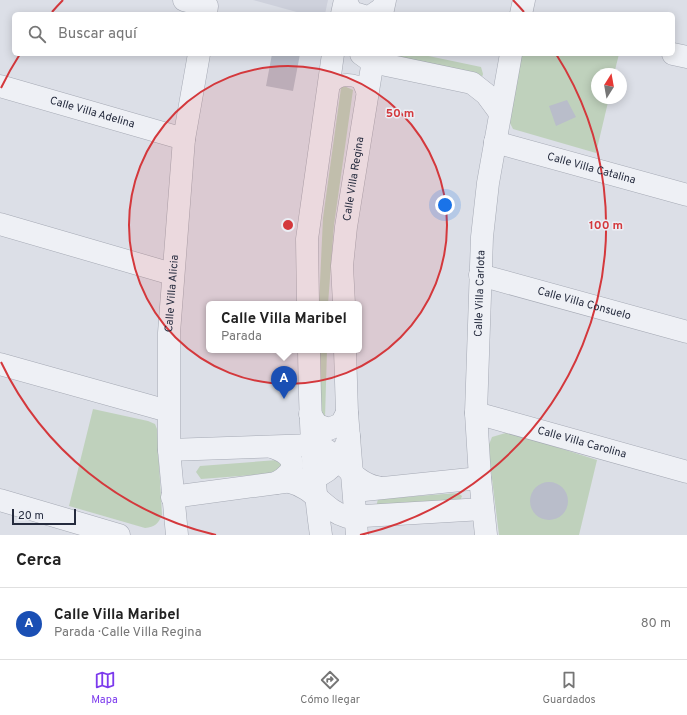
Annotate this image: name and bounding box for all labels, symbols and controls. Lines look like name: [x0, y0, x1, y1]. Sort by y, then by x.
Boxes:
search box: [12, 12, 675, 56]
icon: search: [26, 23, 48, 45]
text: Buscar aquí: [58, 25, 137, 44]
north arrow: [591, 68, 627, 104]
street label: Calle Villa Adelina: [48, 94, 137, 131]
text: 50 m: [386, 106, 414, 122]
street label: Calle Villa Regina: [340, 136, 368, 222]
street label: Calle Villa Catalina: [546, 150, 637, 188]
your location: [435, 195, 455, 215]
centre of rings: [281, 218, 295, 232]
text: 100 m: [589, 218, 623, 234]
street label: Calle Villa Carlota: [472, 250, 489, 337]
street label: Calle Villa Alicia: [162, 254, 182, 333]
street label: Calle Villa Consuelo: [536, 284, 633, 323]
popup: [206, 301, 362, 353]
text: Calle Villa Maribel: [221, 310, 347, 329]
text: Parada: [221, 329, 262, 345]
pin: A: [271, 366, 297, 399]
street label: Calle Villa Carolina: [536, 424, 628, 462]
scale bar: [12, 507, 76, 526]
text: 20 m: [18, 509, 44, 523]
text: Cerca: [16, 550, 62, 572]
text: Calle Villa Maribel: [54, 606, 180, 625]
text: A: [24, 616, 34, 632]
text: 80 m: [641, 616, 671, 632]
text: Parada · Calle Villa Regina: [54, 625, 202, 641]
tab: Mapa: [91, 669, 118, 707]
tab: Cómo llegar: [300, 669, 360, 707]
tab: Guardados: [543, 669, 596, 707]

